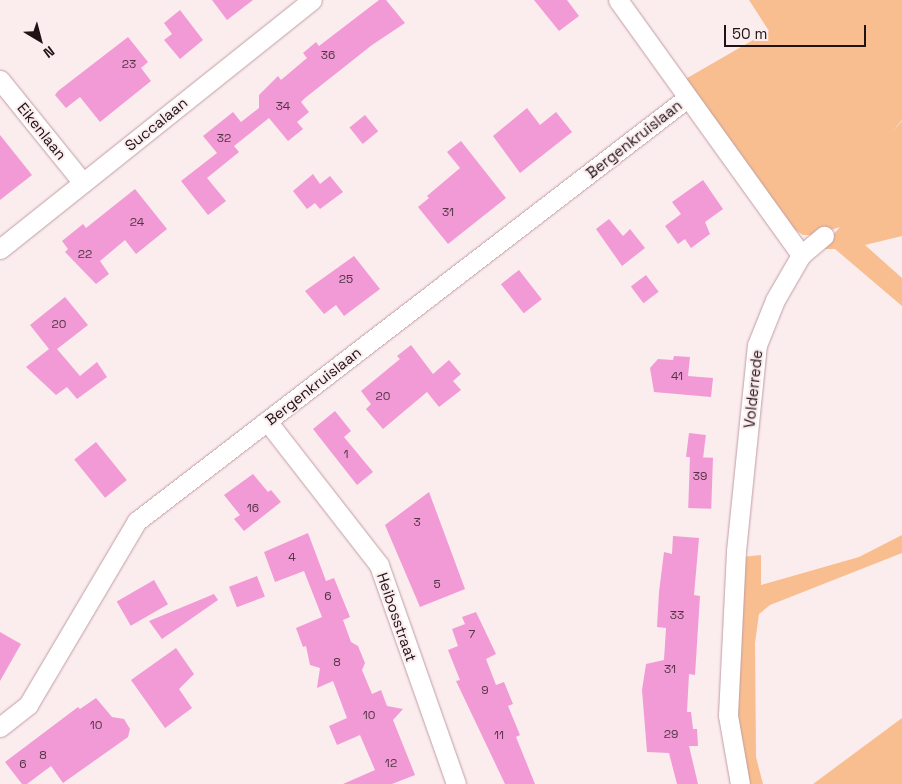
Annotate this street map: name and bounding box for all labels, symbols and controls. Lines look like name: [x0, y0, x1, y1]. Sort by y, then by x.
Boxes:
north arrow: [15, 15, 65, 65]
scale bar: [727, 15, 870, 47]
text: 50 m: [732, 24, 767, 43]
text: N: [40, 42, 58, 62]
house number: 36: [321, 49, 335, 63]
house number: 23: [122, 58, 136, 72]
street label: Succalaan: [121, 93, 191, 155]
street label: Bergenkruislaan: [583, 96, 685, 182]
street label: Eikenlaan: [14, 99, 70, 163]
house number: 34: [276, 100, 290, 114]
house number: 32: [217, 132, 231, 146]
house number: 31: [442, 206, 454, 220]
house number: 24: [130, 216, 144, 230]
house number: 22: [78, 248, 92, 262]
house number: 25: [339, 273, 353, 287]
house number: 20: [52, 318, 66, 332]
street label: Bergenkruislaan: [262, 343, 364, 429]
street label: Volderrede: [740, 349, 766, 429]
house number: 41: [671, 370, 683, 384]
house number: 20: [376, 390, 390, 404]
house number: 1: [343, 448, 349, 462]
house number: 39: [693, 470, 707, 484]
house number: 16: [247, 502, 259, 516]
house number: 3: [413, 516, 421, 530]
house number: 4: [288, 551, 296, 565]
street label: Heibosstraat: [373, 570, 421, 664]
house number: 5: [433, 578, 441, 592]
house number: 6: [324, 590, 332, 604]
house number: 33: [670, 609, 684, 623]
house number: 7: [469, 628, 475, 642]
house number: 8: [333, 656, 341, 670]
house number: 31: [664, 663, 676, 677]
house number: 9: [481, 684, 489, 698]
house number: 10: [363, 709, 375, 723]
house number: 10: [90, 719, 102, 733]
house number: 29: [664, 728, 678, 742]
house number: 11: [494, 729, 504, 743]
house number: 8: [39, 749, 47, 763]
house number: 12: [385, 757, 397, 771]
house number: 6: [19, 758, 27, 772]

